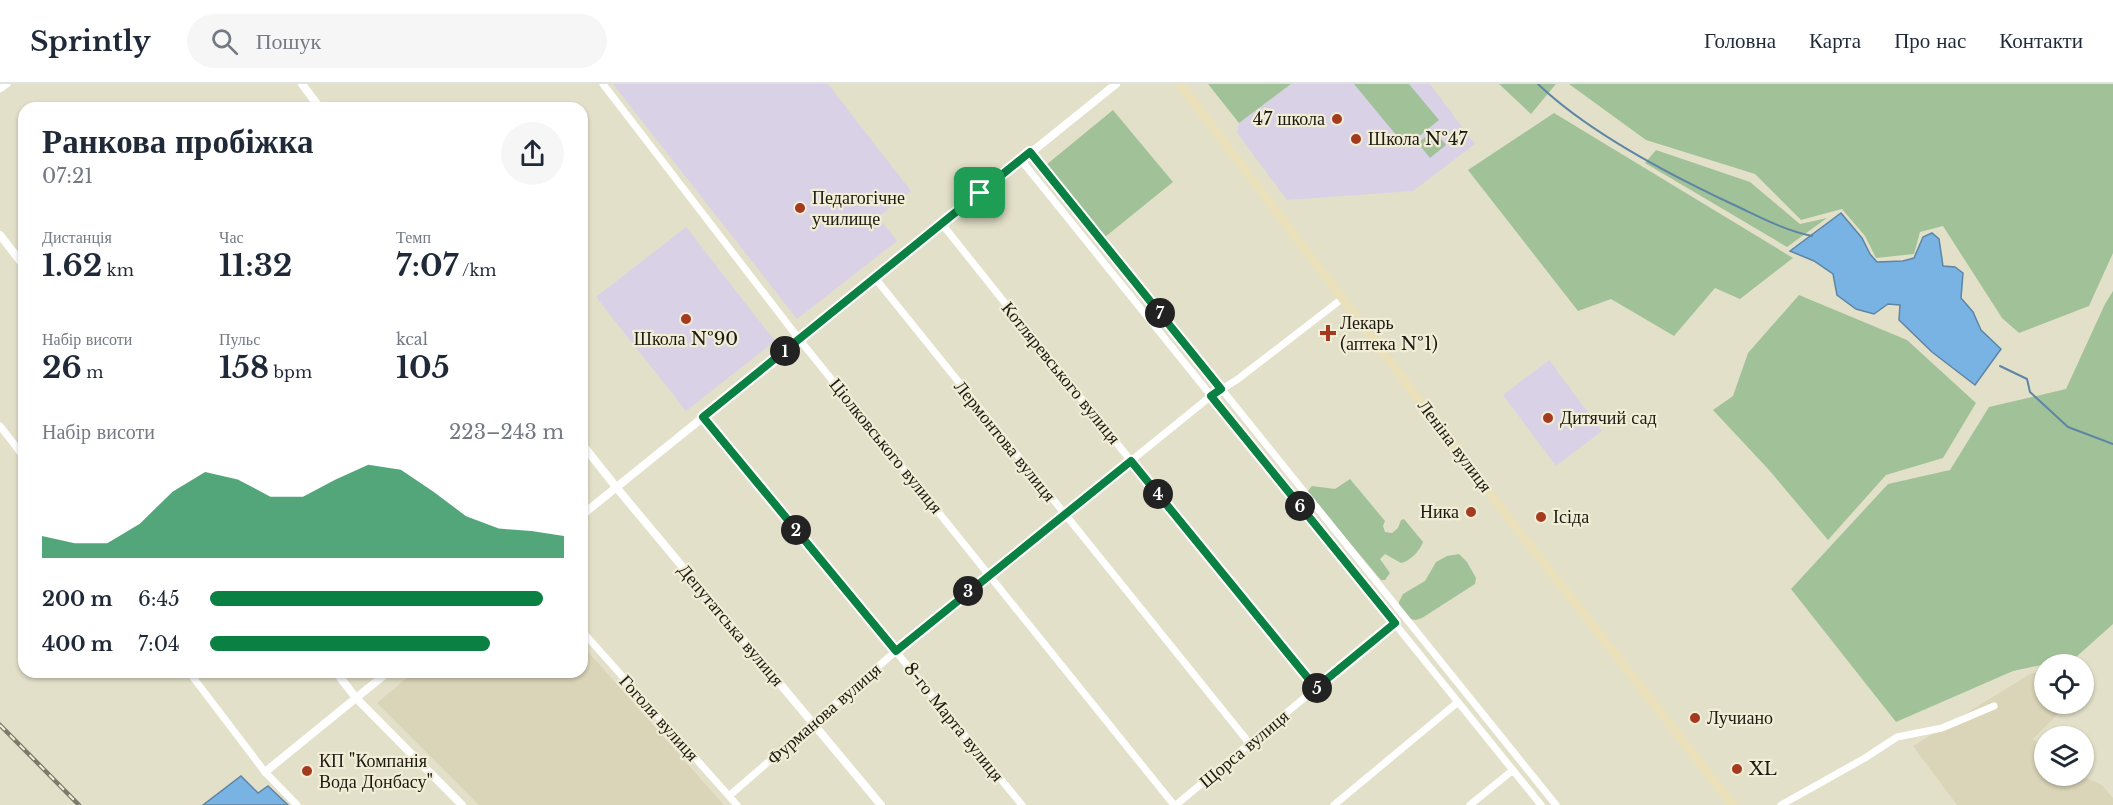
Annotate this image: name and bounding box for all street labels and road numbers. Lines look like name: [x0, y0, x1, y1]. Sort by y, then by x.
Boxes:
street label: Котляревського вулиця: [997, 297, 1125, 449]
street label: Ціолковського вулиця: [825, 374, 947, 518]
street label: Лермонтова вулиця: [949, 376, 1061, 506]
street label: Леніна вулиця: [1413, 395, 1497, 497]
street label: Депутатська вулиця: [673, 559, 789, 691]
street label: 8-го Марта вулиця: [899, 658, 1009, 786]
street label: Фурманова вулиця: [762, 659, 886, 769]
street label: Гоголя вулиця: [614, 670, 704, 766]
street label: Щорса вулиця: [1195, 705, 1293, 793]

